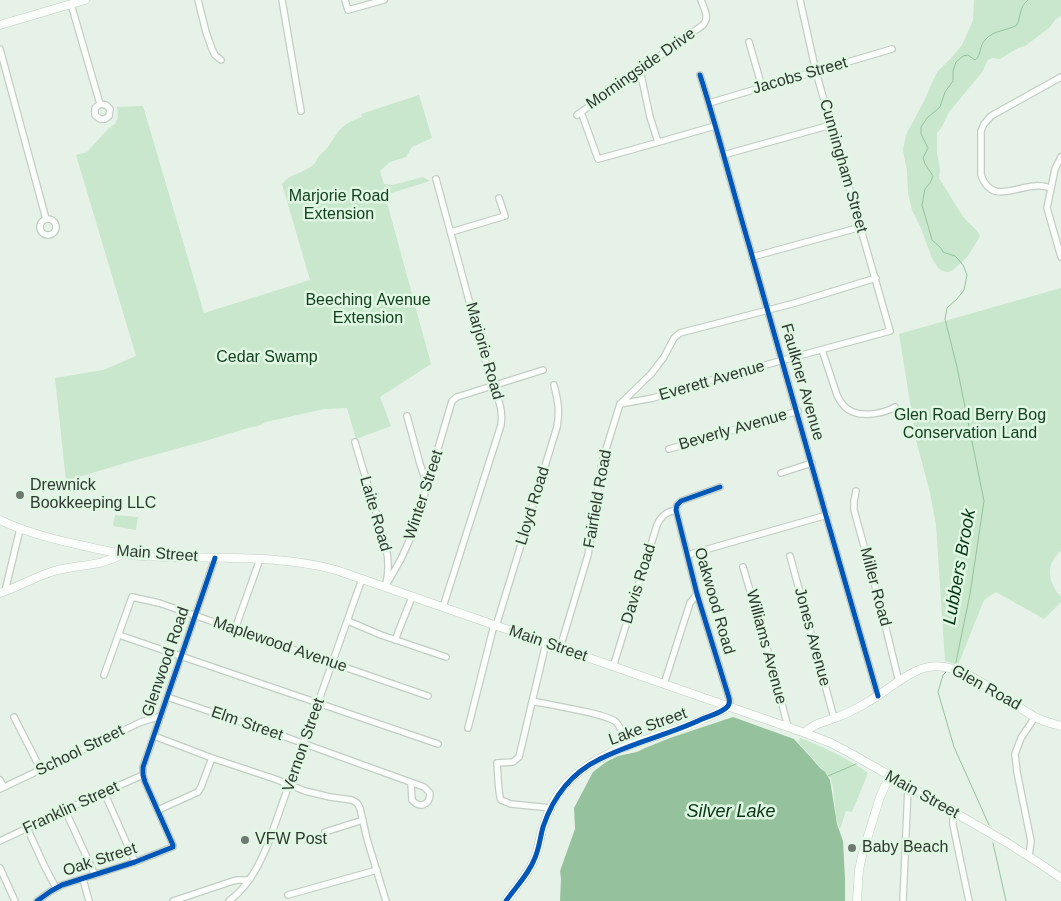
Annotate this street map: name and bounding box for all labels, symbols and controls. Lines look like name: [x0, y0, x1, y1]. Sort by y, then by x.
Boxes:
street label: Morningside Drive: [583, 24, 699, 114]
street label: Jacobs Street: [750, 53, 850, 99]
street label: Cunningham Street: [815, 97, 871, 235]
park label: Marjorie Road Extension: [289, 187, 389, 225]
park label: Beeching Avenue Extension: [305, 291, 431, 329]
street label: Marjorie Road: [461, 300, 507, 402]
street label: Faulkner Avenue: [776, 321, 828, 443]
park label: Cedar Swamp: [216, 348, 318, 368]
street label: Everett Avenue: [657, 357, 767, 405]
street label: Beverly Avenue: [677, 405, 789, 455]
park label: Glen Road Berry Bog Conservation Land: [894, 406, 1046, 444]
street label: Winter Street: [400, 448, 448, 542]
street label: Fairfield Road: [580, 448, 616, 550]
street label: Lloyd Road: [512, 464, 554, 548]
street label: Laite Road: [355, 474, 395, 554]
place label: Drewnick Bookkeeping LLC: [30, 476, 156, 514]
marker: Drewnick Bookkeeping LLC: [14, 489, 26, 501]
water label: Lubbers Brook: [939, 507, 981, 627]
street label: Main Street: [116, 542, 198, 566]
street label: Davis Road: [618, 542, 660, 626]
street label: Oakwood Road: [690, 545, 738, 657]
street label: Miller Road: [855, 545, 895, 629]
street label: Jones Avenue: [790, 586, 834, 688]
street label: Williams Avenue: [741, 588, 791, 706]
street label: Glenwood Road: [138, 605, 194, 719]
street label: Maplewood Avenue: [211, 613, 349, 677]
street label: Main Street: [506, 622, 590, 666]
street label: Glen Road: [948, 661, 1024, 715]
street label: Vernon Street: [279, 696, 329, 794]
street label: Elm Street: [209, 703, 285, 745]
street label: Lake Street: [606, 704, 690, 750]
street label: School Street: [33, 721, 127, 781]
street label: Main Street: [882, 767, 962, 823]
street label: Franklin Street: [20, 777, 122, 839]
water label: Silver Lake: [686, 801, 776, 823]
place label: VFW Post: [255, 830, 327, 850]
marker: VFW Post: [239, 834, 251, 846]
place label: Baby Beach: [862, 838, 948, 858]
street label: Oak Street: [61, 839, 139, 881]
marker: Baby Beach: [846, 842, 858, 854]

